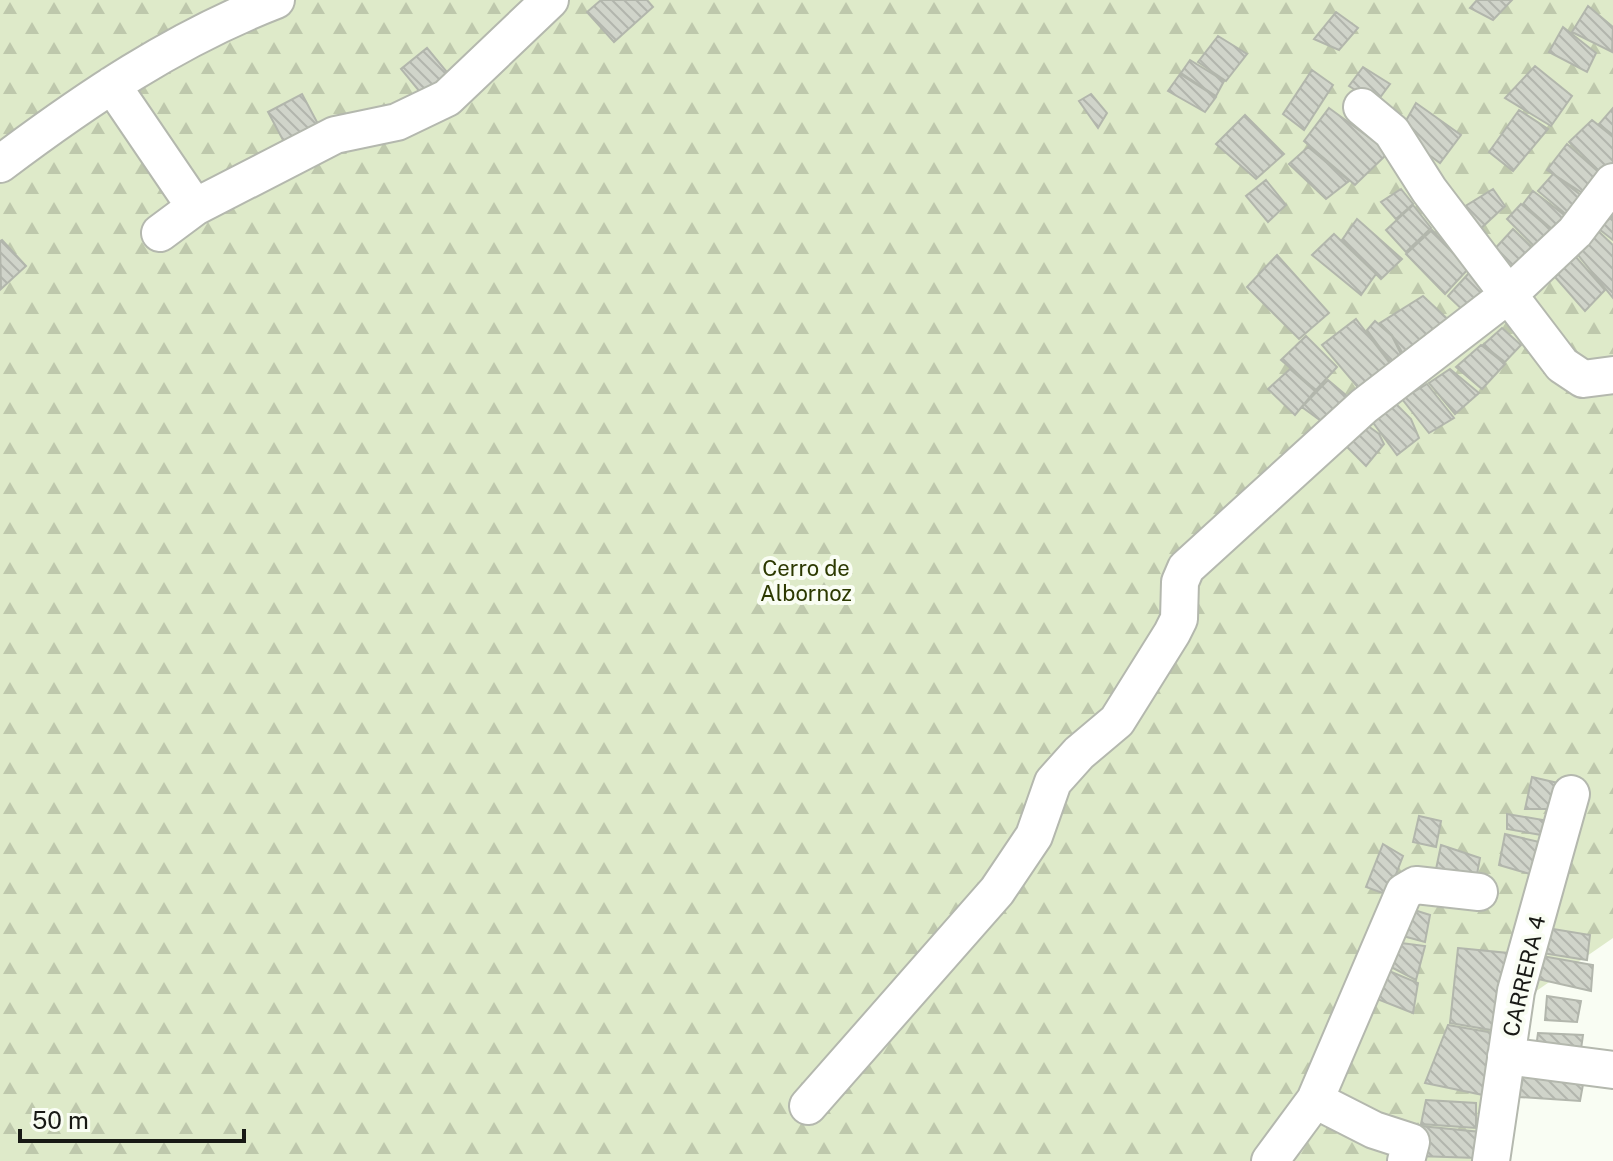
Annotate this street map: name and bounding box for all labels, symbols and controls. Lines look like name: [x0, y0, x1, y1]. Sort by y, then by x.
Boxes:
park label: Cerro de Albornoz: [760, 555, 852, 606]
street label: CARRERA 4: [1497, 913, 1551, 1039]
scale bar: [20, 1093, 244, 1143]
text: 50 m: [32, 1106, 89, 1134]

